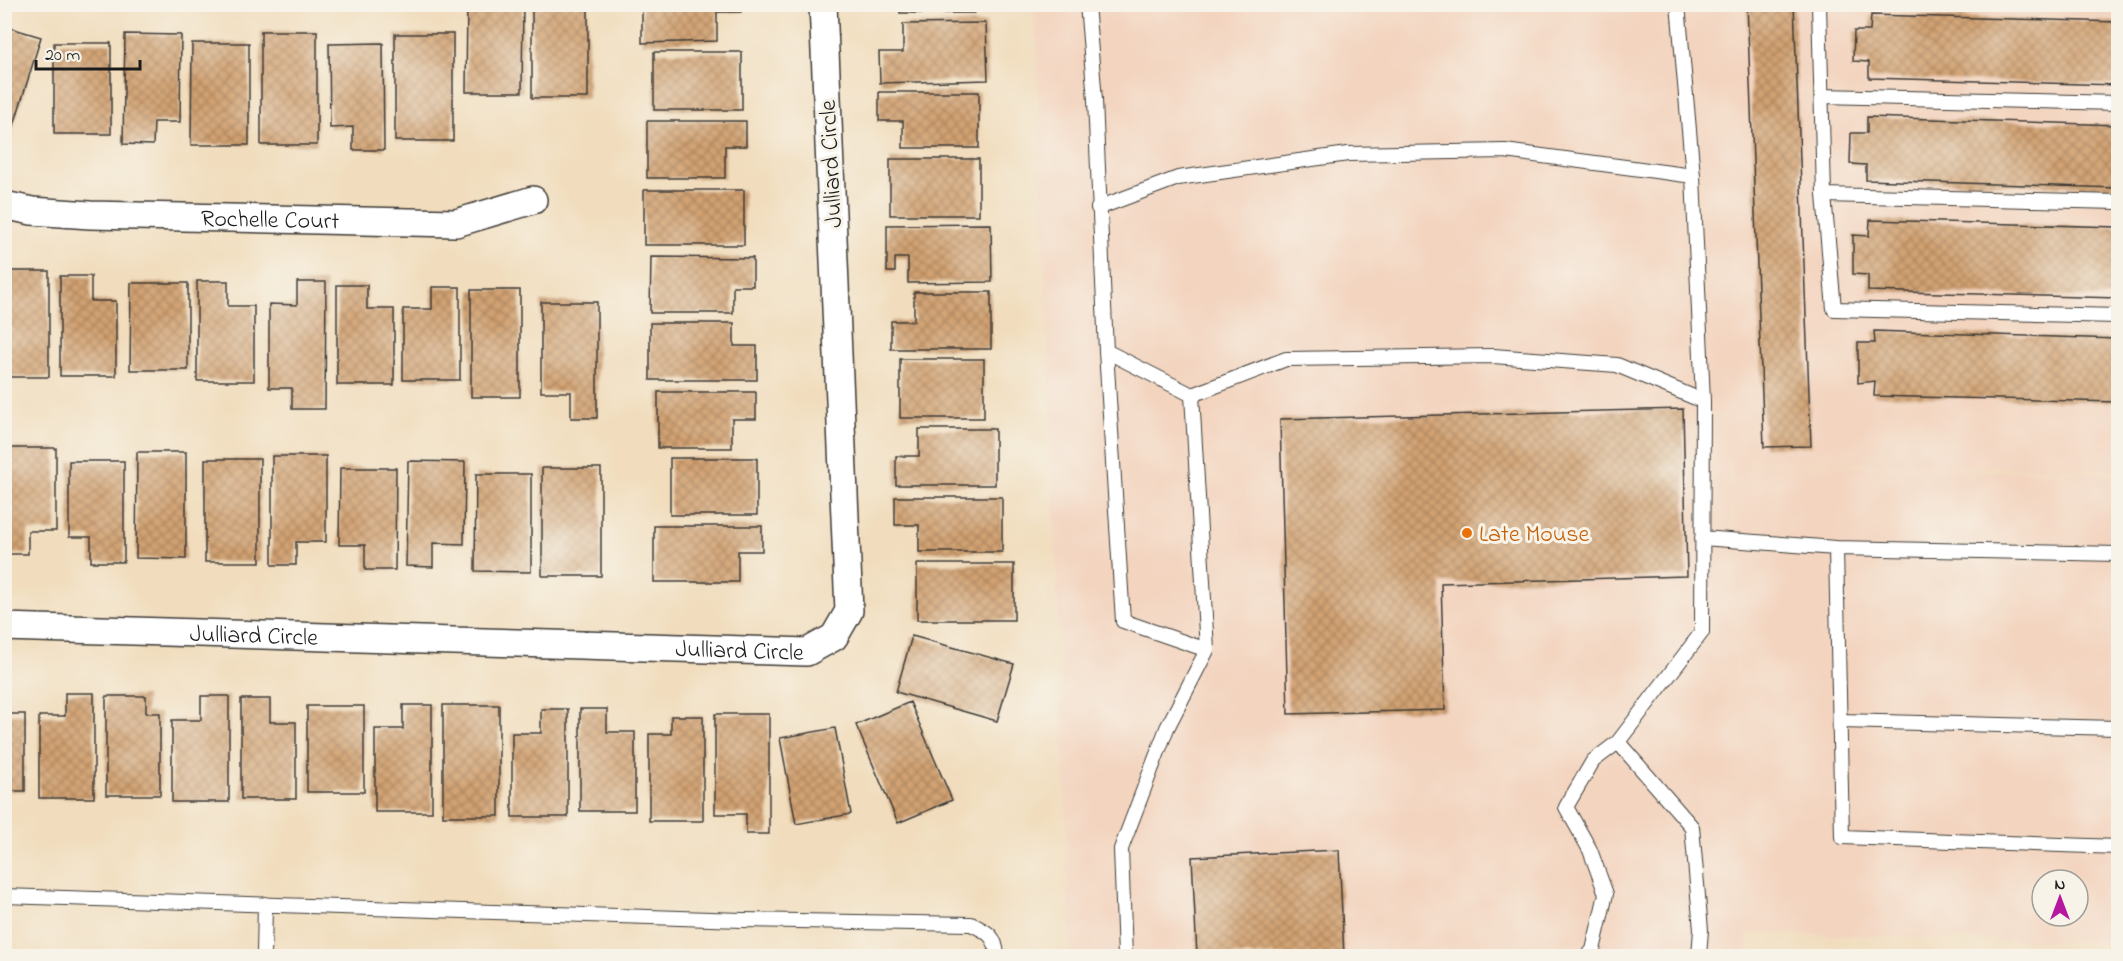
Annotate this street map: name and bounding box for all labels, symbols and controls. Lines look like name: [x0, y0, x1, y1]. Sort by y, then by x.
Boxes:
scale bar: [36, 33, 140, 71]
text: 20 m: [45, 43, 80, 69]
street label: Julliard Circle: [812, 99, 853, 229]
street label: Rochelle Court: [201, 202, 340, 240]
place label: Late Mouse: [1479, 518, 1590, 553]
marker: Late Mouse: [1460, 526, 1474, 540]
street label: Julliard Circle: [189, 618, 319, 657]
street label: Julliard Circle: [675, 633, 804, 672]
north arrow: [2030, 868, 2090, 928]
text: N: [2055, 873, 2066, 897]

